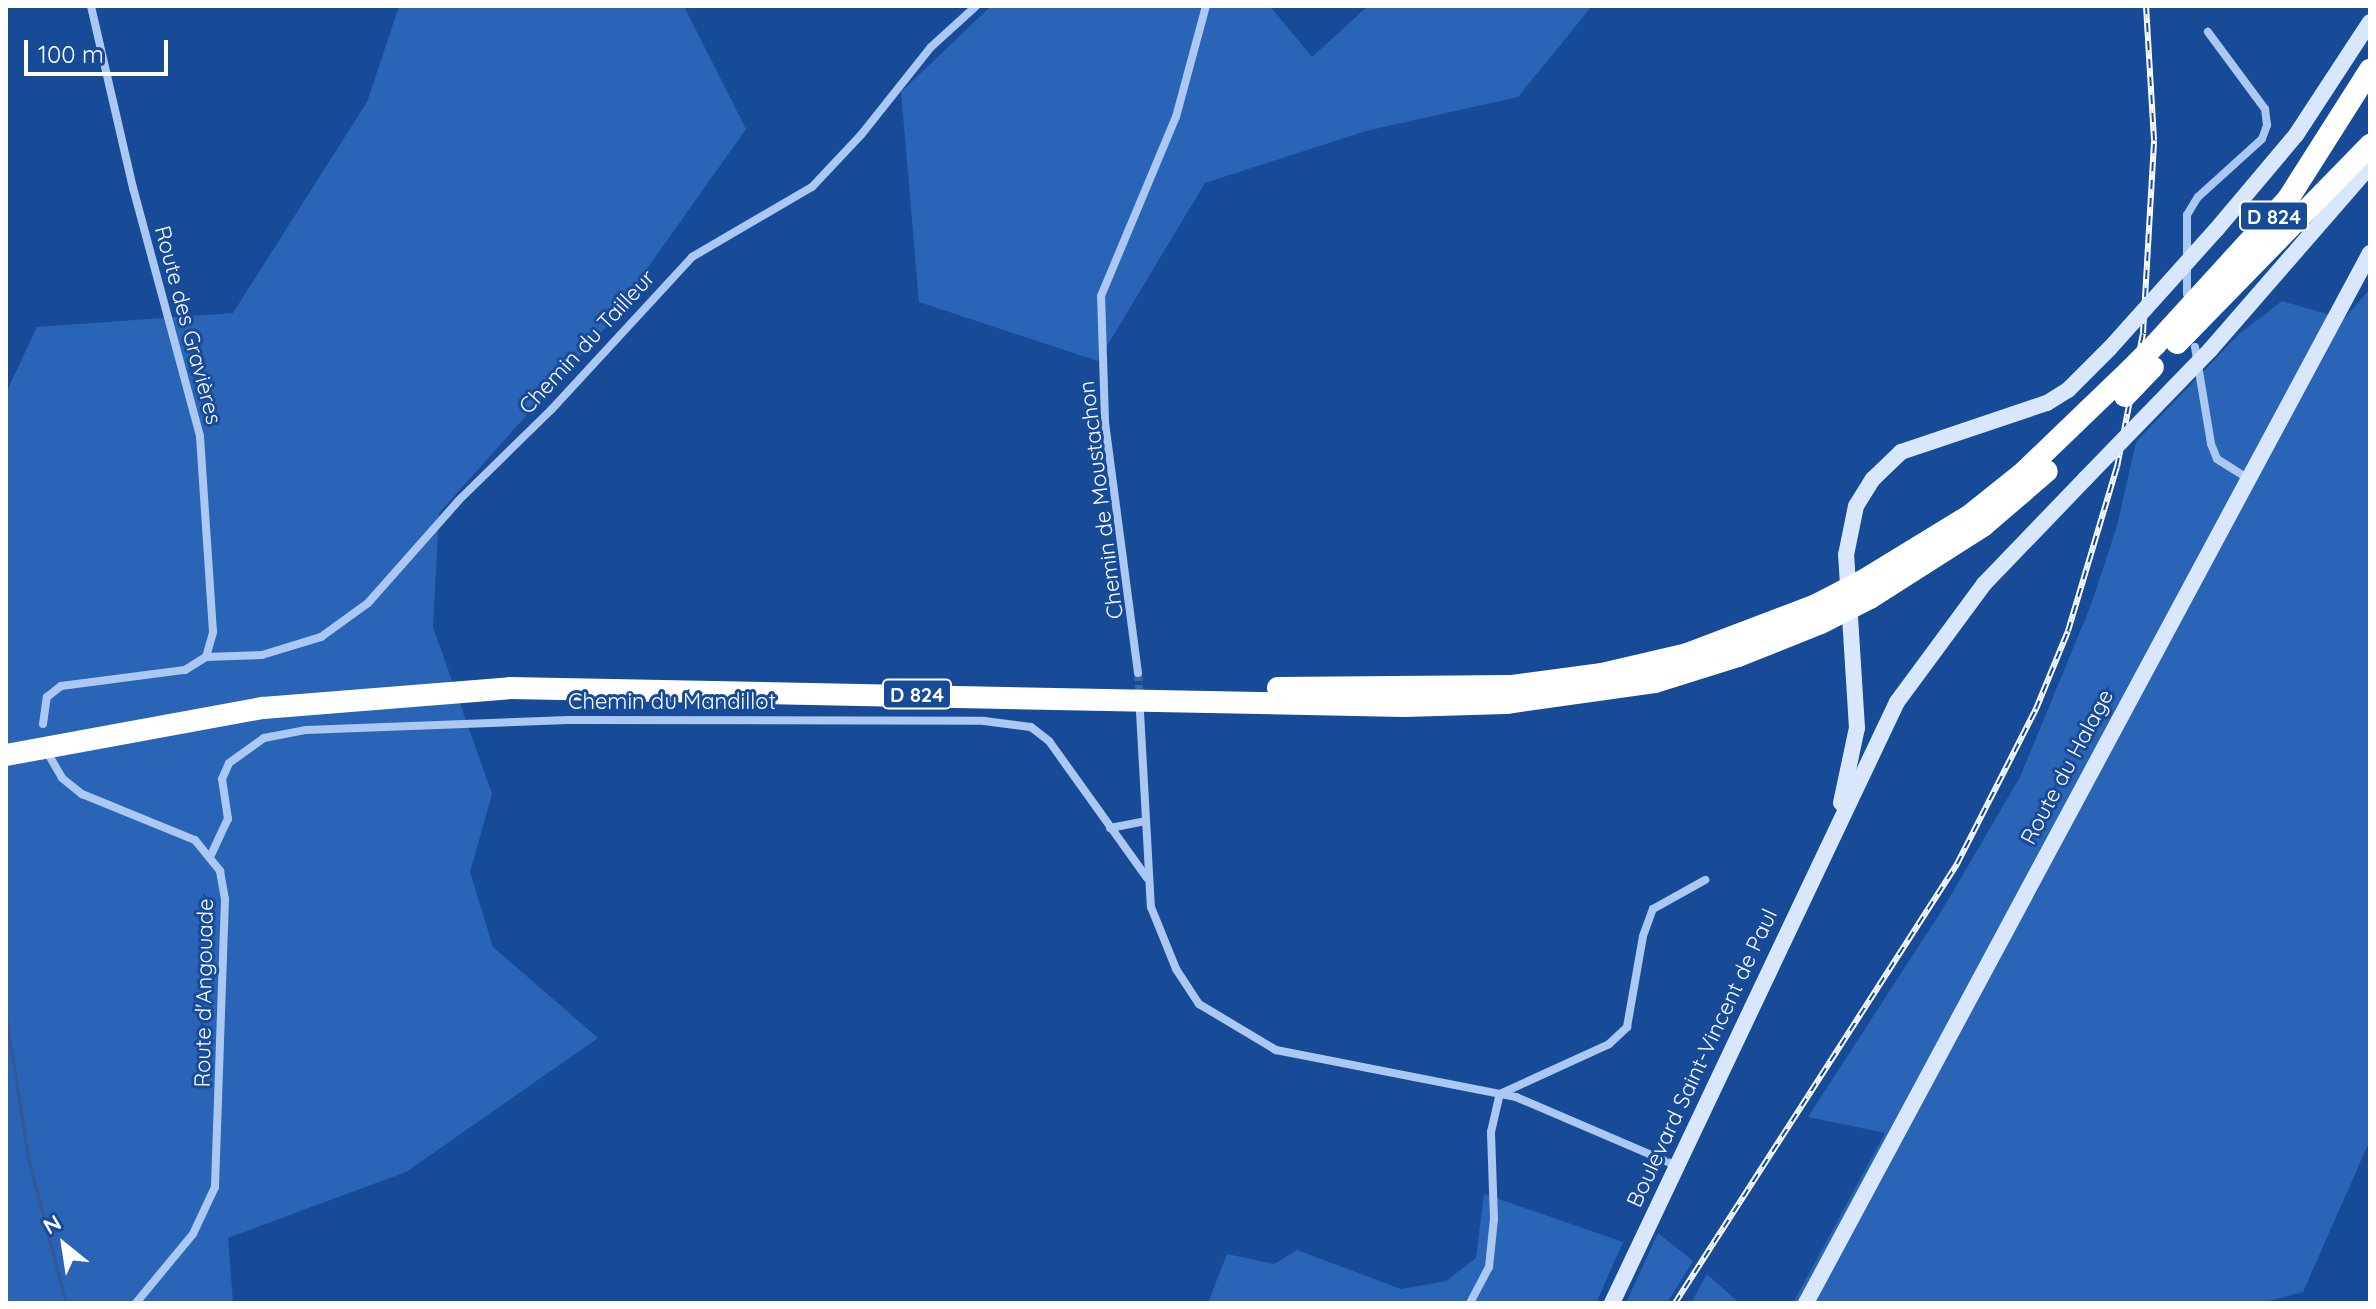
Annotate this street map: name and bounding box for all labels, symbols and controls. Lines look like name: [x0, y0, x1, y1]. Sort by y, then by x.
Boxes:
scale bar: [28, 24, 172, 74]
text: 100 m: [38, 39, 104, 69]
road number: D 824: [2238, 200, 2310, 232]
street label: Route des Gravières: [149, 223, 227, 427]
street label: Chemin du Tailleur: [513, 264, 661, 420]
street label: Chemin de Moustachon: [1073, 380, 1129, 620]
road number: D 824: [881, 678, 953, 710]
street label: Route du Halage: [2015, 685, 2119, 849]
street label: Chemin du Mandillot: [568, 689, 776, 715]
street label: Route d'Angouade: [189, 898, 219, 1088]
street label: Boulevard Saint-Vincent de Paul: [1621, 905, 1783, 1211]
north arrow: [24, 1205, 104, 1285]
text: N: [38, 1208, 66, 1240]

